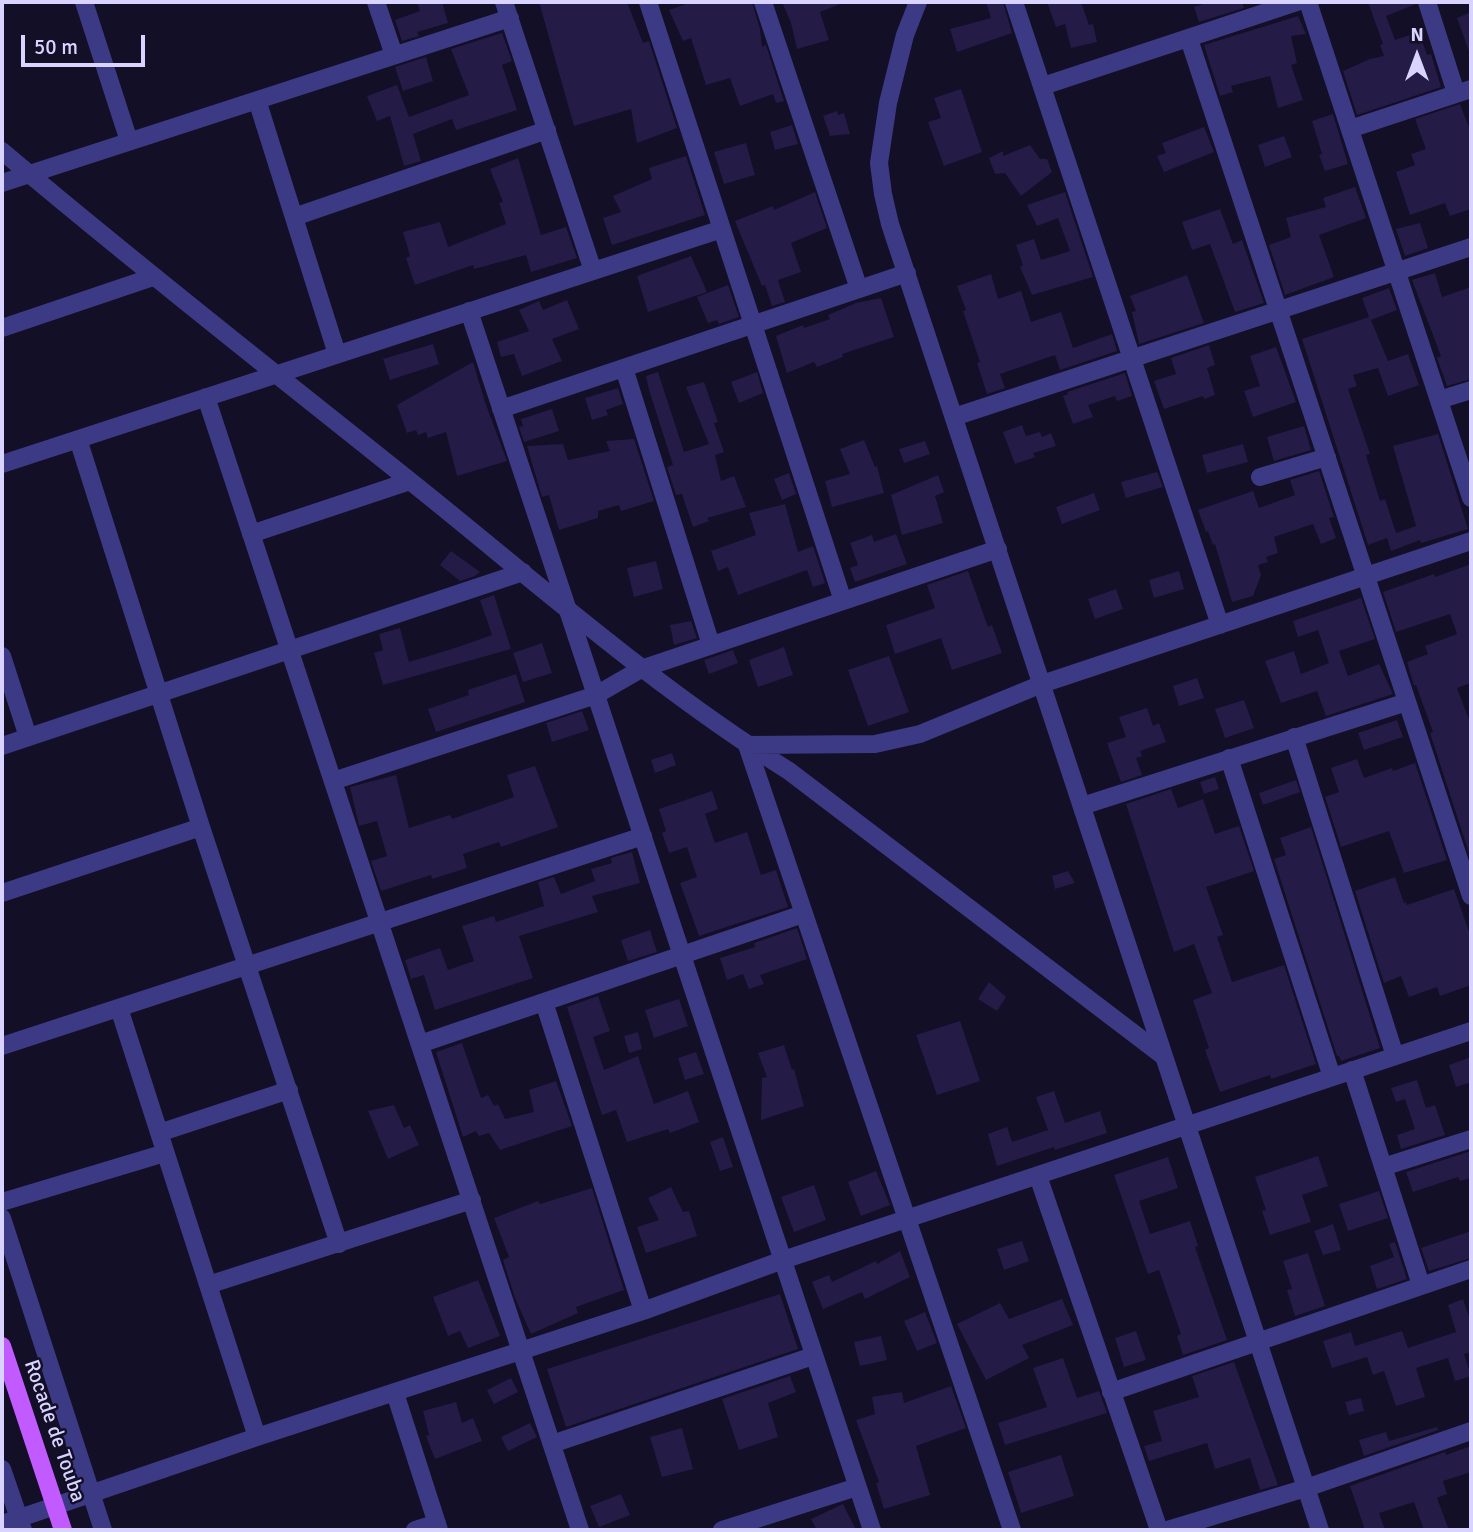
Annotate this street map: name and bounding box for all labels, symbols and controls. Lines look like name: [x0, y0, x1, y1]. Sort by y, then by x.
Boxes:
scale bar: [24, 21, 149, 65]
north arrow: [1382, 21, 1452, 91]
text: N: [1410, 23, 1424, 47]
text: 50 m: [34, 34, 78, 60]
street label: Rocade de Touba: [18, 1356, 90, 1506]

